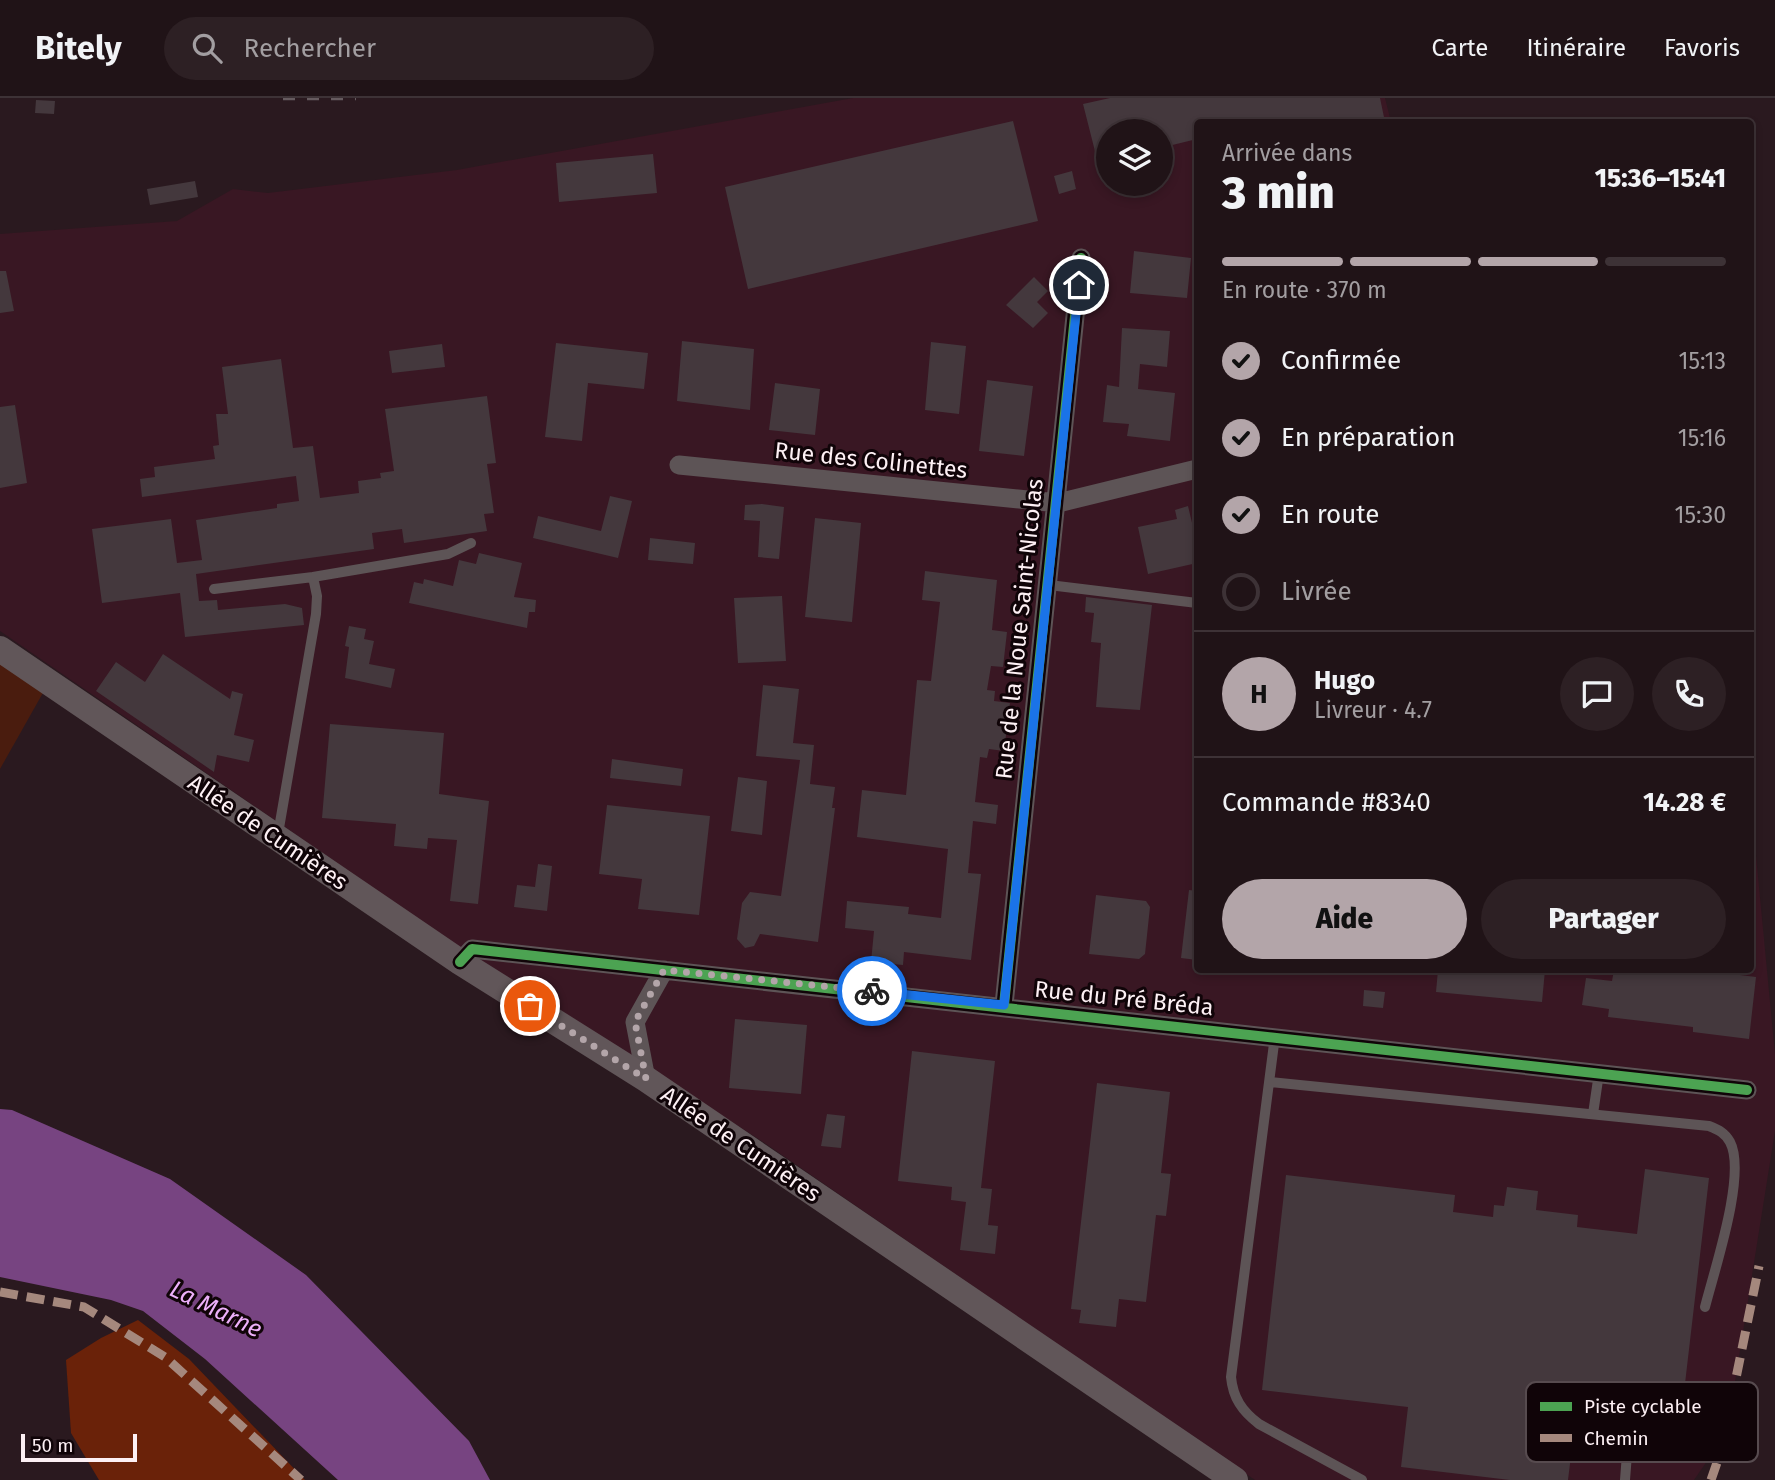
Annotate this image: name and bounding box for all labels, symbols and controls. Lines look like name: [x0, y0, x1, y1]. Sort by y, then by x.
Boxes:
search box: [164, 17, 654, 80]
text: Bitely: [35, 28, 122, 68]
icon: search: [188, 29, 226, 67]
text: Rechercher: [244, 33, 376, 64]
text: Carte: [1432, 34, 1488, 62]
text: Itinéraire: [1526, 34, 1626, 62]
text: Favoris: [1664, 34, 1740, 62]
map controls: [1096, 119, 1173, 196]
button: layers: [1096, 119, 1173, 196]
text: Arrivée dans: [1222, 139, 1352, 167]
text: 15:36–15:41: [1595, 163, 1726, 194]
text: 3 min: [1222, 165, 1335, 220]
pin: [1049, 255, 1109, 315]
icon: home: [1060, 266, 1098, 304]
text: En route · 370 m: [1222, 276, 1387, 304]
icon: check: [1222, 342, 1260, 380]
text: Confirmée: [1281, 345, 1401, 376]
text: 15:13: [1678, 347, 1726, 375]
icon: check: [1222, 419, 1260, 457]
text: En préparation: [1281, 422, 1455, 453]
text: 15:16: [1678, 424, 1726, 452]
street label: Rue des Colinettes: [773, 436, 969, 484]
street label: Rue de la Noue Saint-Nicolas: [989, 477, 1049, 781]
icon: check: [1222, 496, 1260, 534]
text: En route: [1281, 499, 1380, 530]
text: 15:30: [1674, 501, 1726, 529]
text: Livrée: [1281, 576, 1352, 607]
button: chat: [1560, 657, 1634, 731]
button: phone: [1652, 657, 1726, 731]
text: Hugo: [1314, 665, 1375, 696]
text: H: [1250, 679, 1268, 710]
text: Livreur · 4.7: [1314, 696, 1432, 724]
street label: Allée de Cumières: [183, 768, 353, 896]
text: Commande #8340: [1222, 787, 1431, 818]
text: 14.28 €: [1643, 787, 1726, 818]
button: Aide: [1222, 879, 1467, 959]
button: Partager: [1481, 879, 1726, 959]
courier: [837, 956, 907, 1026]
icon: bike: [853, 972, 891, 1010]
street label: Rue du Pré Bréda: [1033, 975, 1215, 1021]
pin: [500, 976, 560, 1036]
icon: bag: [511, 987, 549, 1025]
street label: Allée de Cumières: [656, 1080, 826, 1208]
water label: La Marne: [165, 1275, 267, 1343]
legend: [1526, 1382, 1758, 1462]
text: Piste cyclable: [1584, 1395, 1702, 1418]
text: Chemin: [1584, 1427, 1649, 1450]
scale bar: [21, 1431, 136, 1463]
text: 50 m: [32, 1434, 73, 1457]

